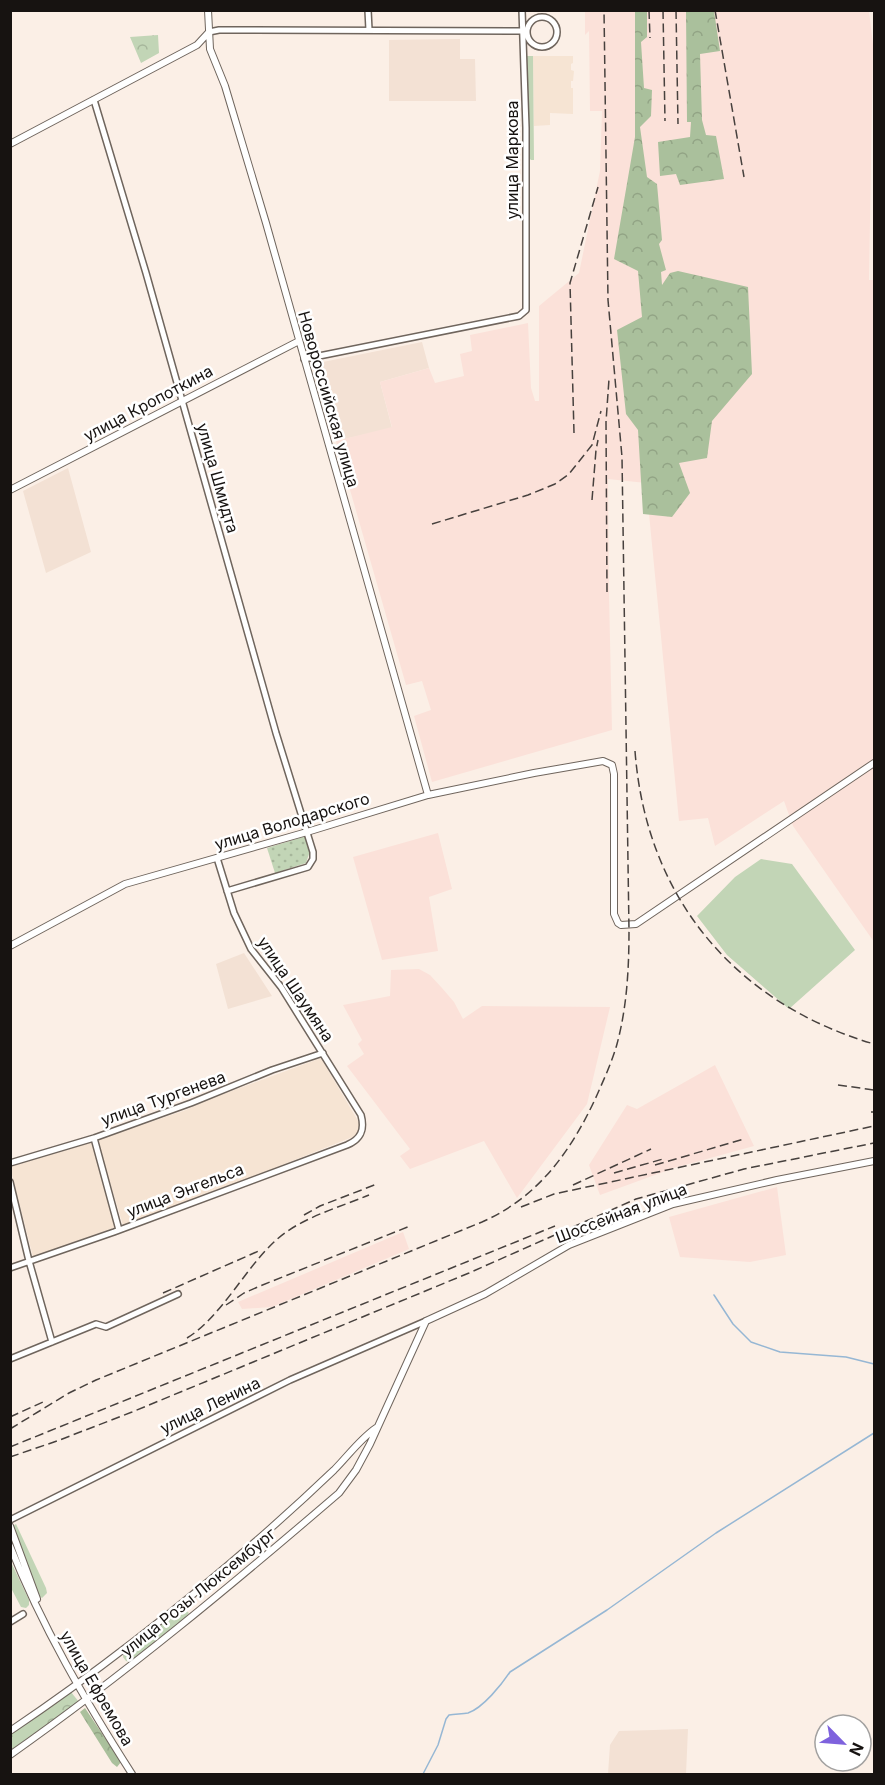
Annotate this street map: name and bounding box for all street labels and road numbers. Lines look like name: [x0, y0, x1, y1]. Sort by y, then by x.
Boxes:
street label: улица Маркова: [502, 100, 522, 220]
street label: Новороссийская улица: [294, 309, 364, 489]
street label: улица Кропоткина: [80, 361, 216, 445]
street label: улица Шмидта: [193, 421, 243, 535]
street label: улица Володарского: [212, 788, 372, 854]
street label: улица Шаумяна: [253, 933, 339, 1045]
street label: улица Тургенева: [98, 1066, 228, 1130]
street label: улица Энгельса: [124, 1159, 246, 1221]
street label: Шоссейная улица: [552, 1179, 690, 1247]
street label: улица Ленина: [157, 1372, 263, 1438]
street label: улица Розы Люксембург: [116, 1523, 280, 1661]
street label: улица Ефремова: [56, 1627, 138, 1749]

